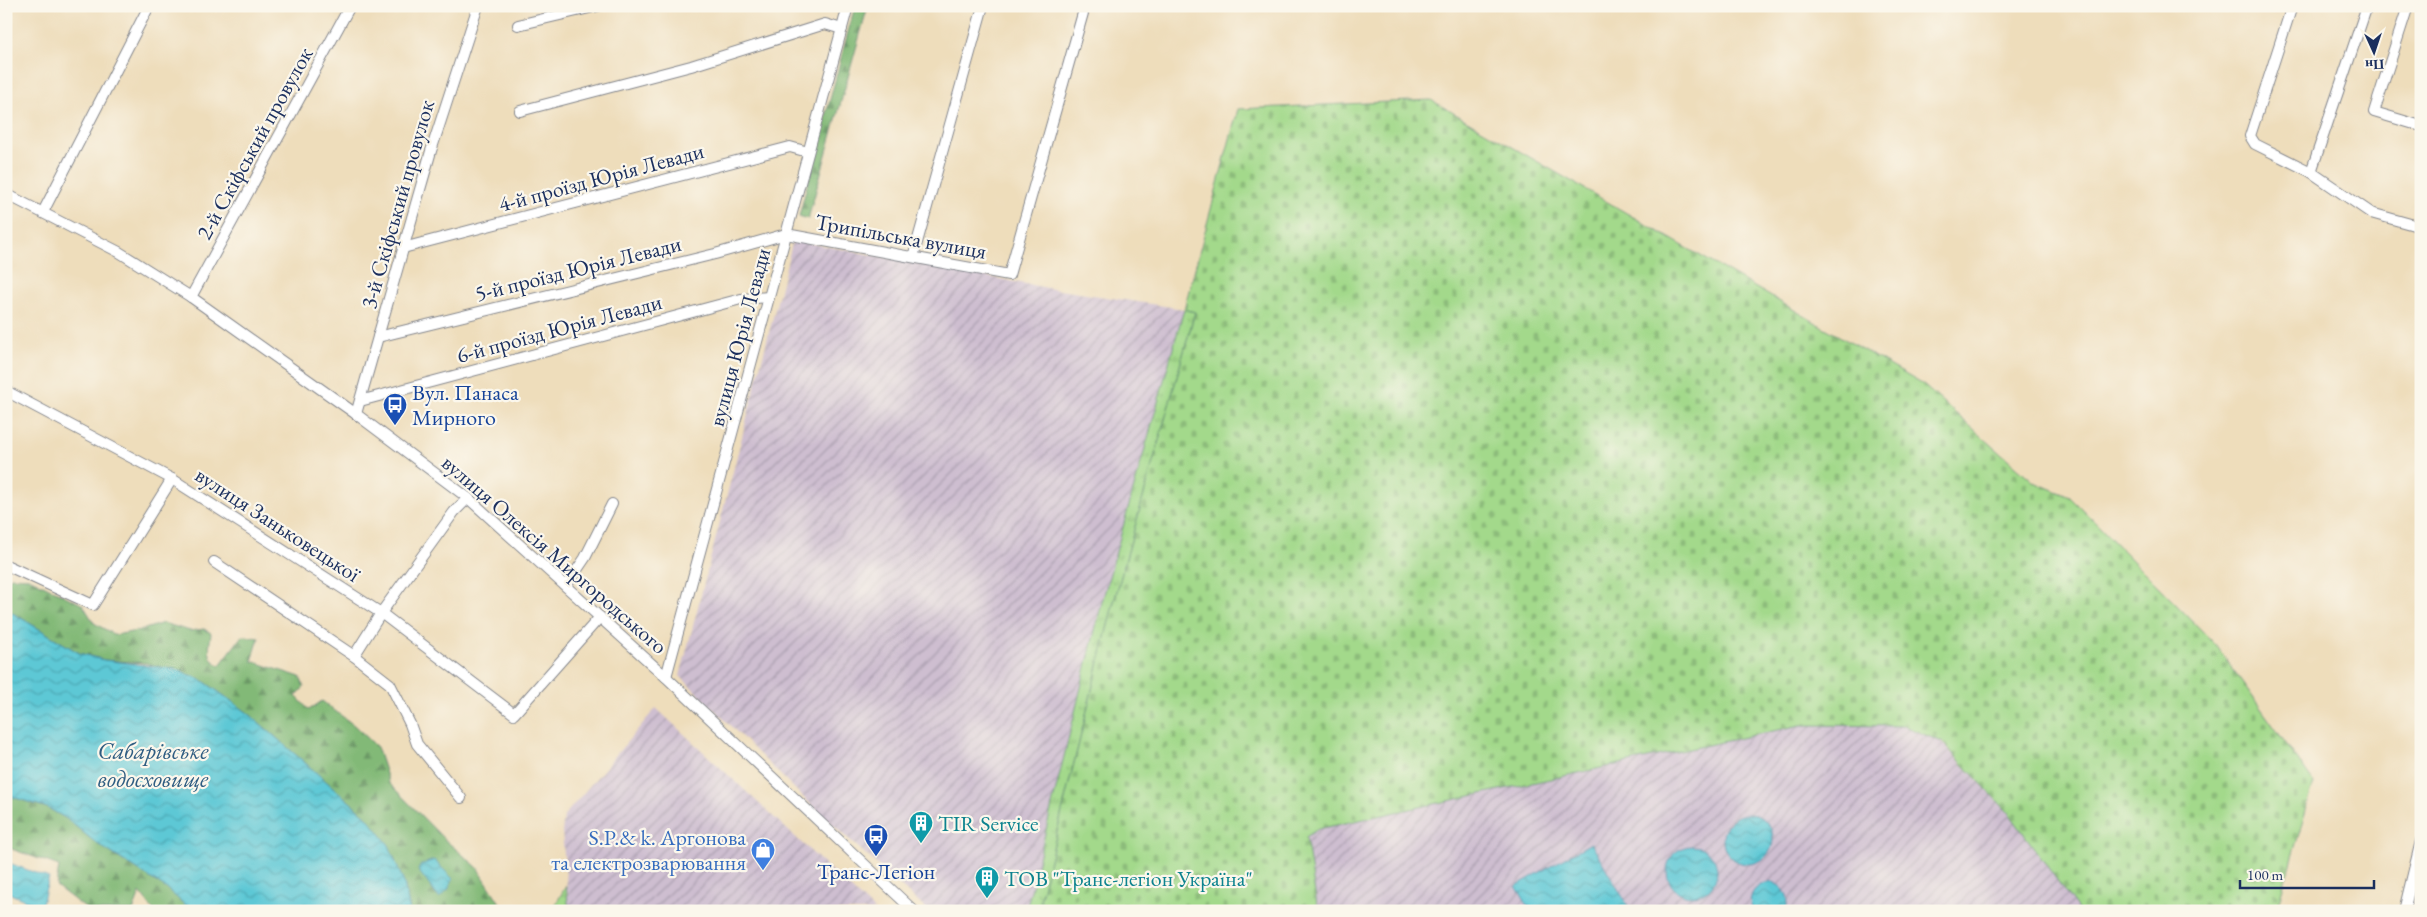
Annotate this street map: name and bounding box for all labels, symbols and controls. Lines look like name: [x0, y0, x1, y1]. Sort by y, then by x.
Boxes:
north arrow: [2350, 28, 2400, 78]
street label: 2-й Скіфський провулок: [189, 41, 320, 245]
text: Пн: [2365, 55, 2385, 74]
street label: 3-й Скіфський провулок: [354, 96, 441, 312]
street label: 4-й проїзд Юрія Левади: [495, 136, 707, 219]
street label: Трипільська вулиця: [813, 207, 989, 266]
street label: 5-й проїзд Юрія Левади: [472, 229, 685, 308]
street label: вулиця Юрія Левади: [702, 244, 777, 429]
street label: 6-й проїзд Юрія Левади: [453, 287, 665, 370]
place label: Вул. Панаса Мирного: [412, 378, 519, 432]
bus stop icon: Вул. Панаса Мирного: [382, 392, 408, 426]
street label: вулиця Олексія Миргородського: [436, 448, 674, 661]
street label: вулиця Заньковецької: [190, 460, 366, 589]
water label: Сабарівське водосховище: [98, 735, 209, 794]
place label: TIR Service: [938, 809, 1039, 838]
building icon: TIR Service: [908, 810, 934, 844]
place label: S.P.& k. Аргонова та електрозварювання: [551, 823, 746, 877]
bus stop icon: Транс-Легіон: [863, 823, 889, 857]
shop icon: S.P.& k. Аргонова та електрозварювання: [750, 837, 776, 871]
place label: Транс-Легіон: [817, 857, 935, 886]
scale bar: [2240, 857, 2373, 889]
place label: ТОВ "Транс-легіон Україна": [1004, 864, 1253, 893]
building icon: ТОВ "Транс-легіон Україна": [974, 865, 1000, 899]
text: 100 m: [2247, 865, 2284, 884]

